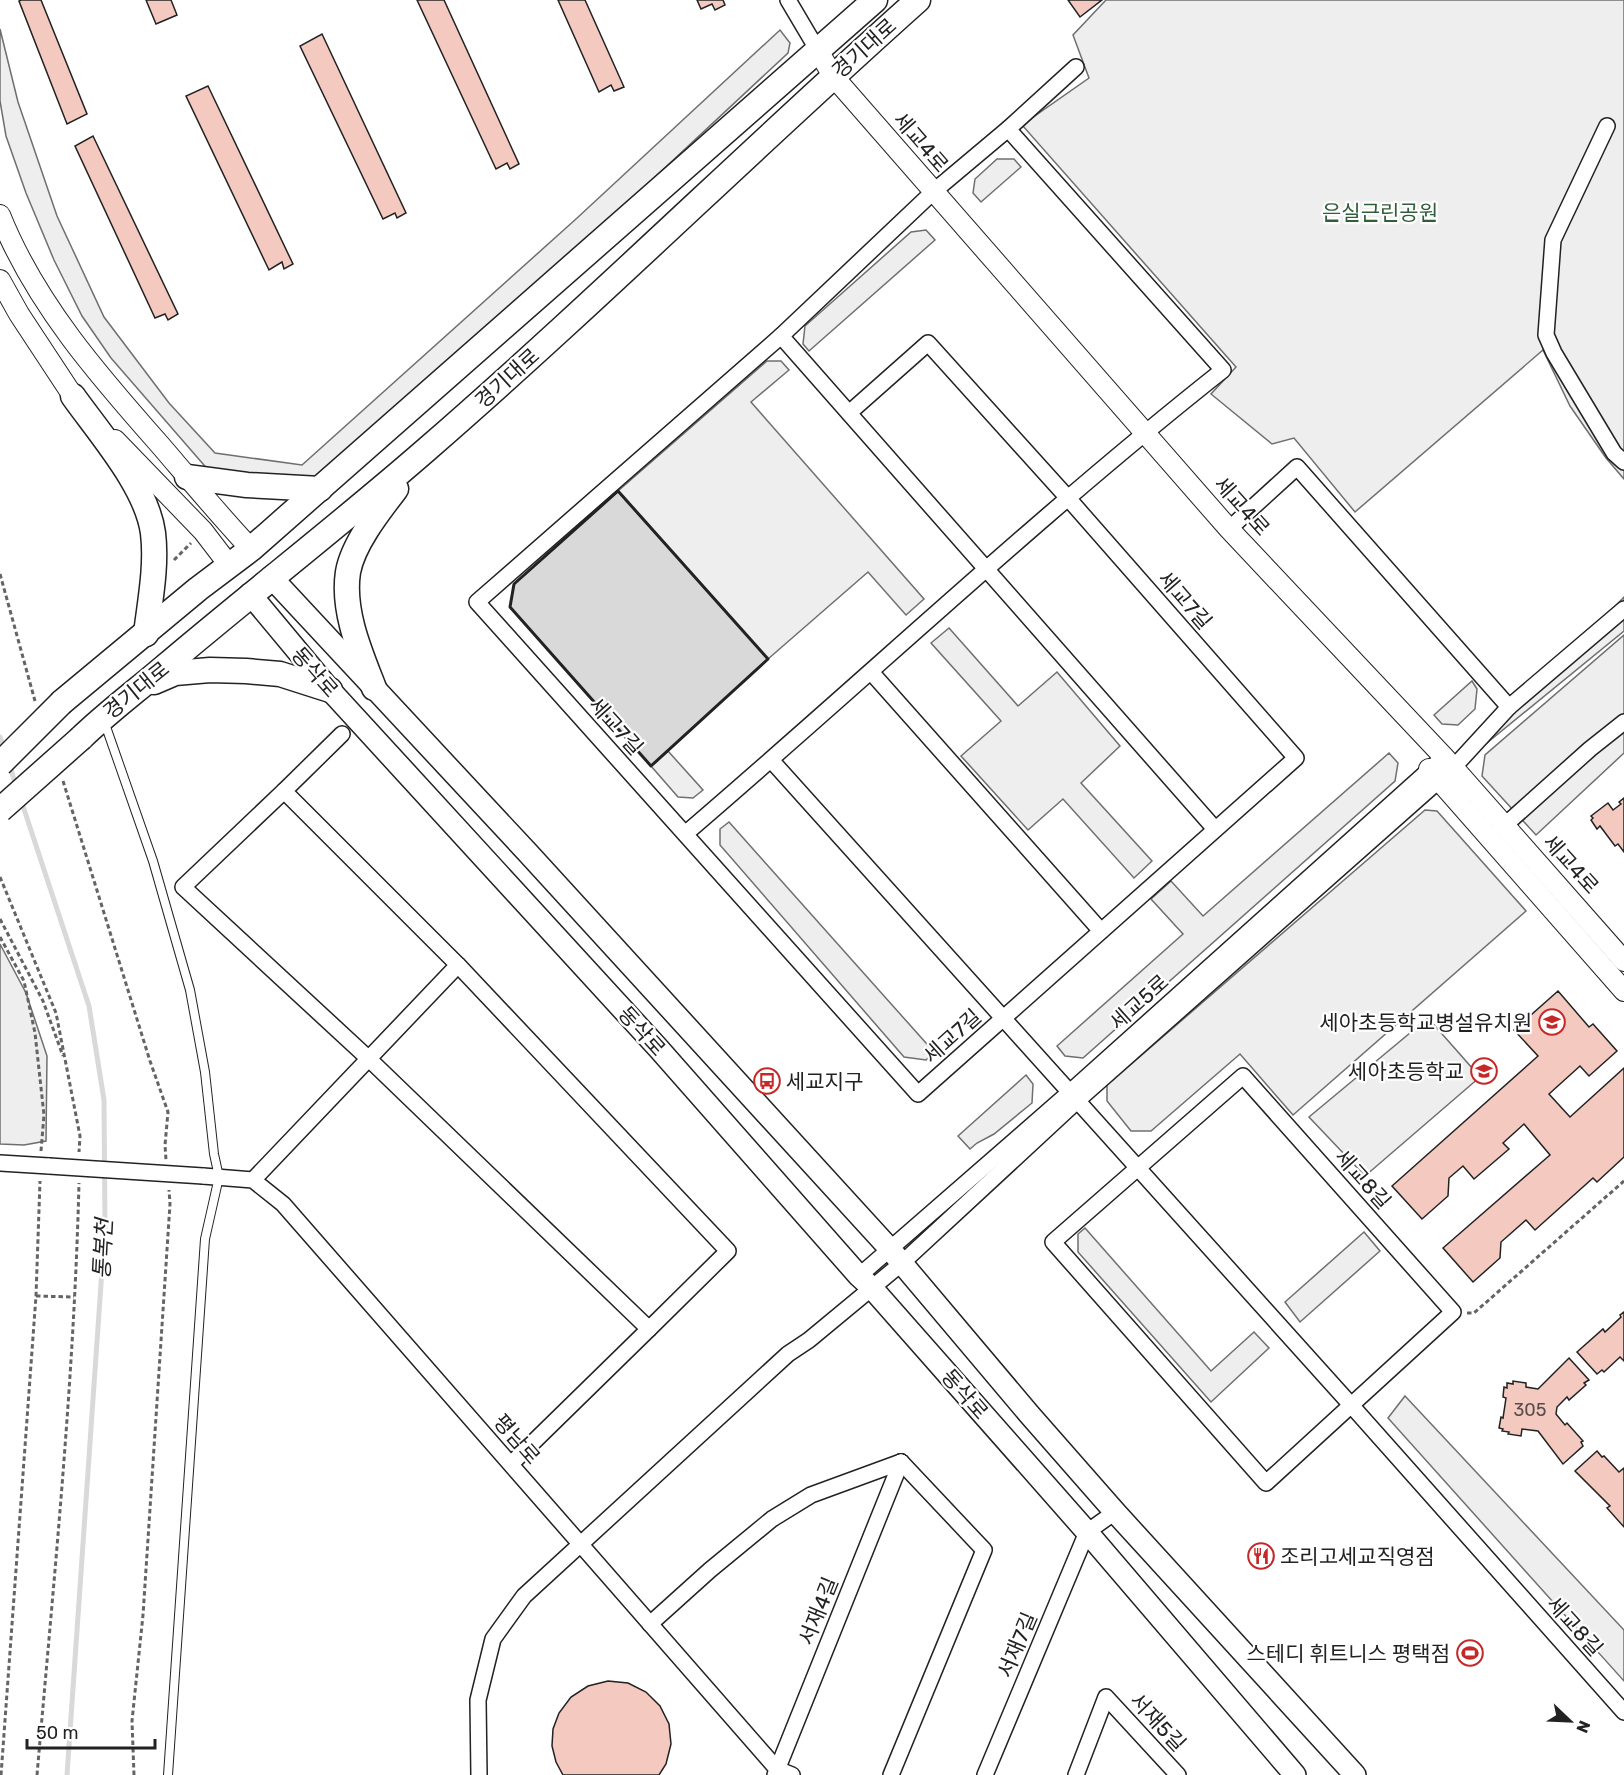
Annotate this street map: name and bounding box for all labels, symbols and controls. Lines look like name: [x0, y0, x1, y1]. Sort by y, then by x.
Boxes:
street label: 경기대로: [827, 13, 901, 83]
street label: 세교4로: [888, 107, 954, 177]
park label: 은실근린공원: [1322, 200, 1438, 225]
street label: 경기대로: [470, 343, 544, 413]
street label: 세교4로: [1209, 471, 1275, 541]
street label: 세교7길: [1153, 566, 1217, 634]
street label: 동삭로: [287, 642, 343, 702]
street label: 경기대로: [98, 656, 174, 724]
street label: 세교7길: [584, 692, 648, 760]
street label: 세교4로: [1538, 829, 1604, 899]
street label: 세교5로: [1104, 969, 1174, 1035]
street label: 동삭로: [613, 1001, 671, 1061]
street label: 세교7길: [918, 1004, 986, 1068]
school or university icon: 세아초등학교병설유치원: [1537, 1007, 1567, 1037]
place label: 세아초등학교병설유치원: [1319, 1010, 1532, 1035]
school or university icon: 세아초등학교: [1469, 1056, 1499, 1086]
place label: 세아초등학교: [1348, 1059, 1464, 1084]
bus stop icon: 세교지구: [752, 1066, 782, 1096]
place label: 세교지구: [786, 1069, 863, 1094]
street label: 세교8길: [1330, 1144, 1396, 1214]
water label: 통복천: [88, 1215, 118, 1280]
street label: 동삭로: [937, 1364, 993, 1424]
house number: 305: [1514, 1399, 1546, 1421]
street label: 평남로: [489, 1409, 545, 1469]
restaurant icon: 조리고세교직영점: [1246, 1541, 1276, 1571]
place label: 조리고세교직영점: [1280, 1544, 1435, 1569]
street label: 서재4길: [793, 1573, 843, 1649]
street label: 세교8길: [1542, 1591, 1608, 1661]
street label: 서재7길: [992, 1608, 1042, 1682]
sports icon: 스테디 휘트니스 평택점: [1455, 1638, 1485, 1668]
place label: 스테디 휘트니스 평택점: [1247, 1641, 1450, 1666]
street label: 서재5길: [1125, 1688, 1191, 1756]
north arrow: [1540, 1691, 1600, 1751]
scale bar: [27, 1712, 154, 1750]
text: N: [1572, 1718, 1594, 1736]
text: 50 m: [36, 1722, 79, 1744]

